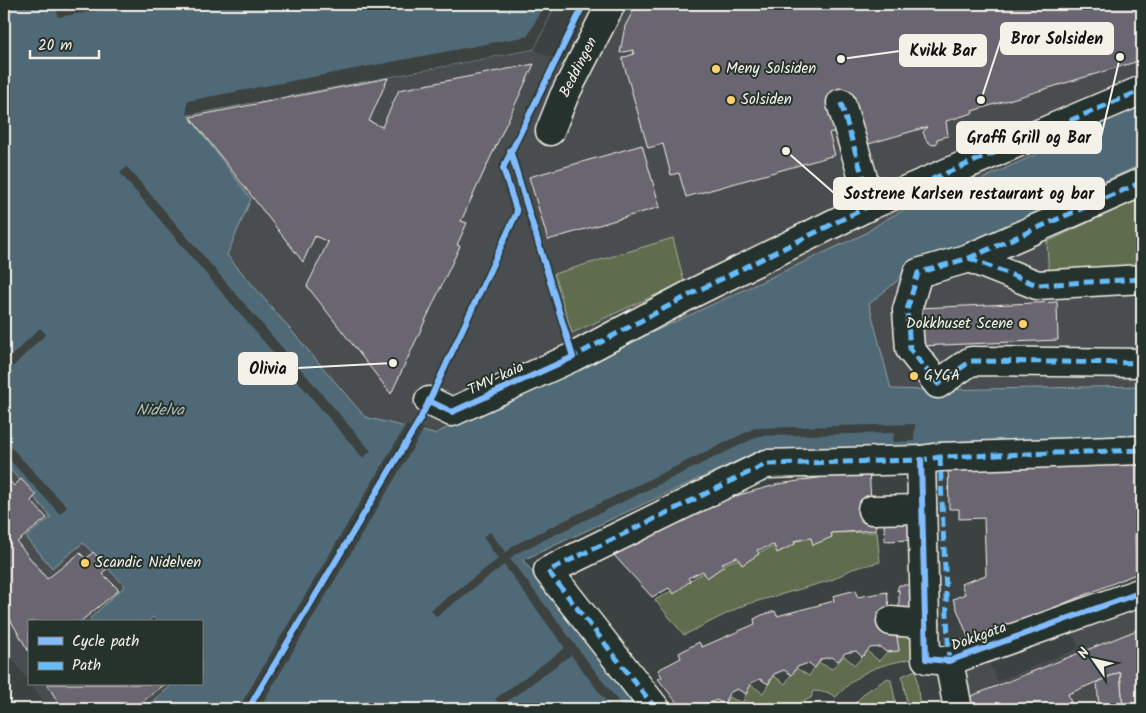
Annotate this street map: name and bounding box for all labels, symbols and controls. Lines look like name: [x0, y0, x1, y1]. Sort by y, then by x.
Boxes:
callout: Bror Solsiden: [1001, 23, 1113, 54]
text: Bror Solsiden: [1011, 27, 1103, 52]
scale bar: [30, 28, 99, 60]
street label: Beddingen: [553, 33, 604, 102]
text: 20 m: [38, 34, 72, 58]
callout: Kvikk Bar: [900, 35, 986, 66]
text: Kvikk Bar: [910, 39, 977, 64]
place label: Meny Solsiden: [726, 57, 816, 81]
marker: Meny Solsiden: [710, 63, 722, 75]
place label: Solsiden: [741, 88, 792, 112]
marker: Solsiden: [725, 94, 737, 106]
callout: Graffi Grill og Bar: [957, 122, 1101, 153]
text: Graffi Grill og Bar: [967, 126, 1092, 151]
callout: Sostrene Karlsen restaurant og bar: [834, 178, 1104, 209]
text: Sostrene Karlsen restaurant og bar: [844, 182, 1095, 207]
place label: Dokkhuset Scene: [906, 312, 1013, 336]
marker: Dokkhuset Scene: [1017, 318, 1029, 330]
callout: Olivia: [239, 353, 297, 384]
street label: TMV-kaia: [464, 356, 528, 402]
text: Olivia: [249, 357, 287, 382]
place label: GYGA: [924, 364, 960, 388]
marker: GYGA: [908, 370, 920, 382]
water label: Nidelva: [136, 398, 185, 423]
place label: Scandic Nidelven: [95, 551, 201, 575]
marker: Scandic Nidelven: [79, 557, 91, 569]
street label: Dokkgata: [948, 616, 1010, 658]
legend: [28, 620, 202, 686]
text: Cycle path: [72, 630, 139, 654]
north arrow: [1068, 636, 1118, 686]
text: N: [1072, 643, 1096, 663]
text: Path: [72, 654, 101, 678]

